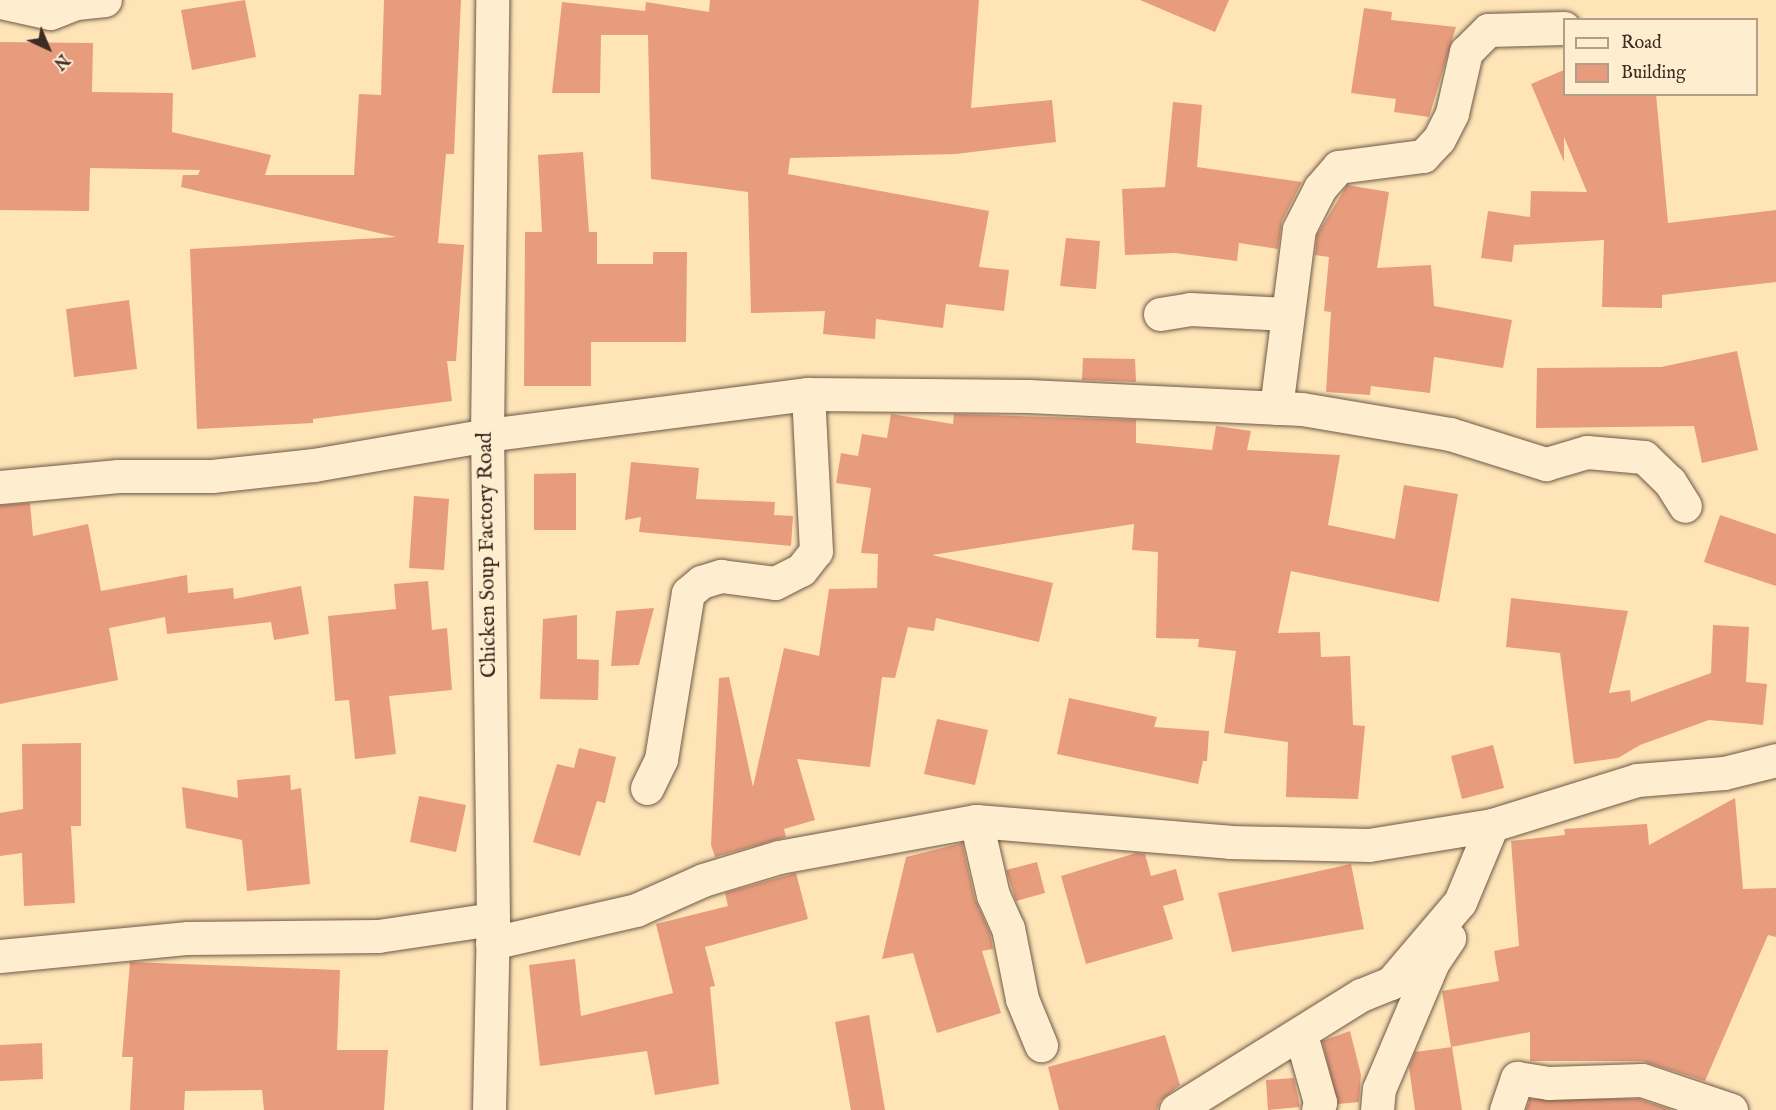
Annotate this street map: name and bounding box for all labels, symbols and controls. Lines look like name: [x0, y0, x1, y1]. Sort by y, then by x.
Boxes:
north arrow: [18, 18, 78, 78]
legend: [1563, 18, 1758, 96]
text: Road: [1621, 32, 1662, 55]
text: N: [49, 49, 72, 73]
text: Building: [1621, 62, 1686, 85]
street label: Chicken Soup Factory Road: [473, 432, 503, 678]

